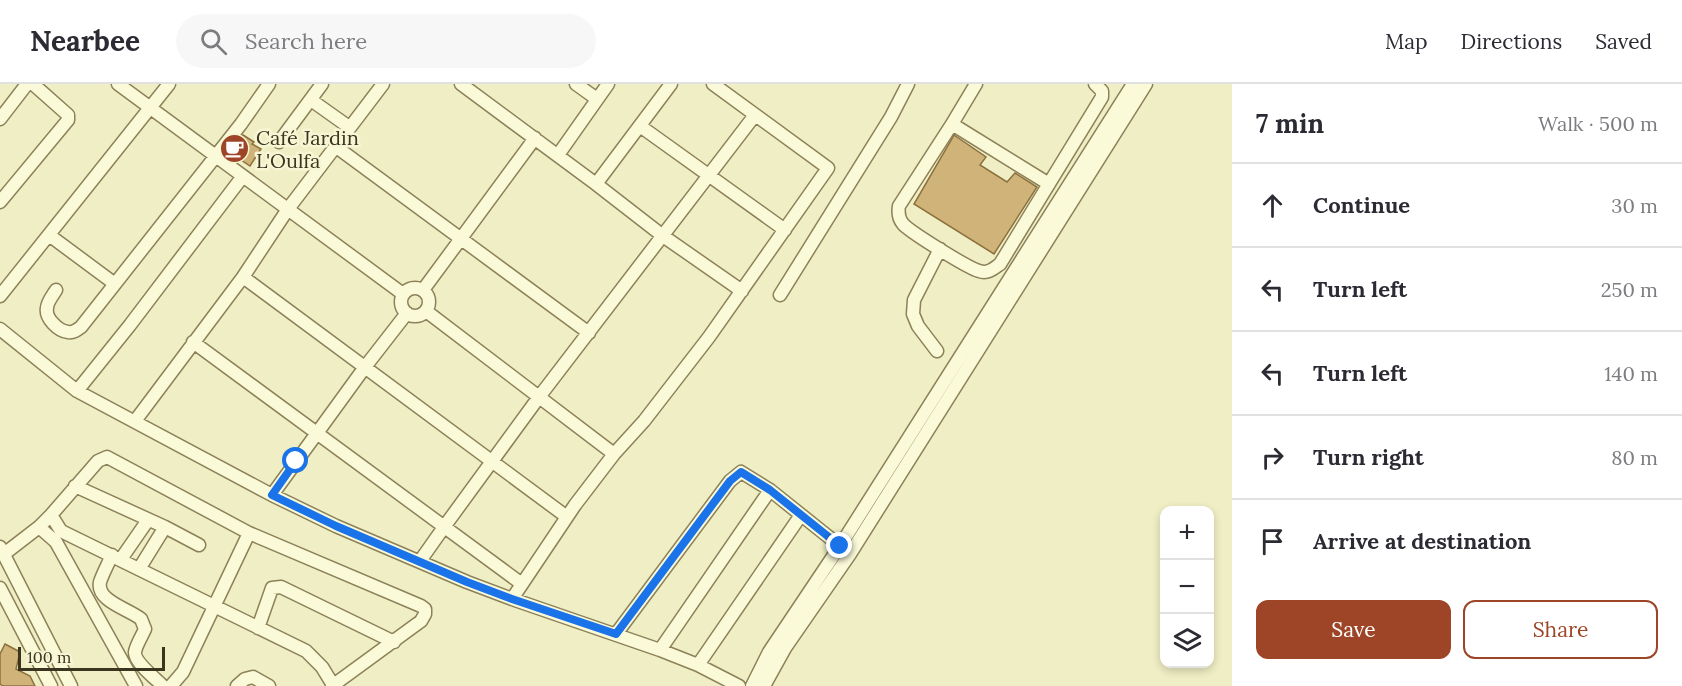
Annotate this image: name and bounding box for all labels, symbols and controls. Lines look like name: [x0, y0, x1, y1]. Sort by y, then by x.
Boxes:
search box: [176, 14, 596, 68]
text: Nearbee: [30, 23, 140, 59]
icon: search: [197, 25, 230, 58]
text: Search here: [245, 27, 367, 55]
text: Map: [1385, 28, 1428, 55]
text: Directions: [1461, 28, 1562, 55]
text: Saved: [1595, 28, 1652, 55]
text: 7 min: [1256, 107, 1324, 140]
text: Walk · 500 m: [1538, 111, 1658, 136]
place label: Café Jardin L'Oulfa: [256, 125, 359, 173]
cafe icon: Café Jardin L'Oulfa: [219, 133, 251, 165]
icon: ahead: [1256, 189, 1289, 222]
text: Continue: [1313, 191, 1410, 219]
text: 30 m: [1611, 193, 1658, 218]
icon: left: [1256, 273, 1289, 306]
text: Turn left: [1313, 275, 1407, 303]
text: 250 m: [1601, 277, 1658, 302]
icon: left: [1256, 357, 1289, 390]
text: Turn left: [1313, 359, 1407, 387]
text: 140 m: [1604, 361, 1658, 386]
icon: right: [1256, 441, 1289, 474]
text: Turn right: [1313, 443, 1424, 471]
text: 80 m: [1611, 445, 1658, 470]
route start: [282, 447, 308, 473]
map controls: [1160, 506, 1214, 668]
button: +: [1160, 506, 1214, 560]
icon: arrive: [1256, 525, 1289, 558]
text: Arrive at destination: [1313, 527, 1531, 555]
route end: [826, 532, 852, 558]
button: −: [1160, 560, 1214, 614]
button: Save: [1256, 600, 1451, 659]
button: Share: [1463, 600, 1658, 659]
button: layers: [1160, 614, 1214, 668]
scale bar: [18, 644, 165, 672]
text: 100 m: [27, 647, 71, 667]

